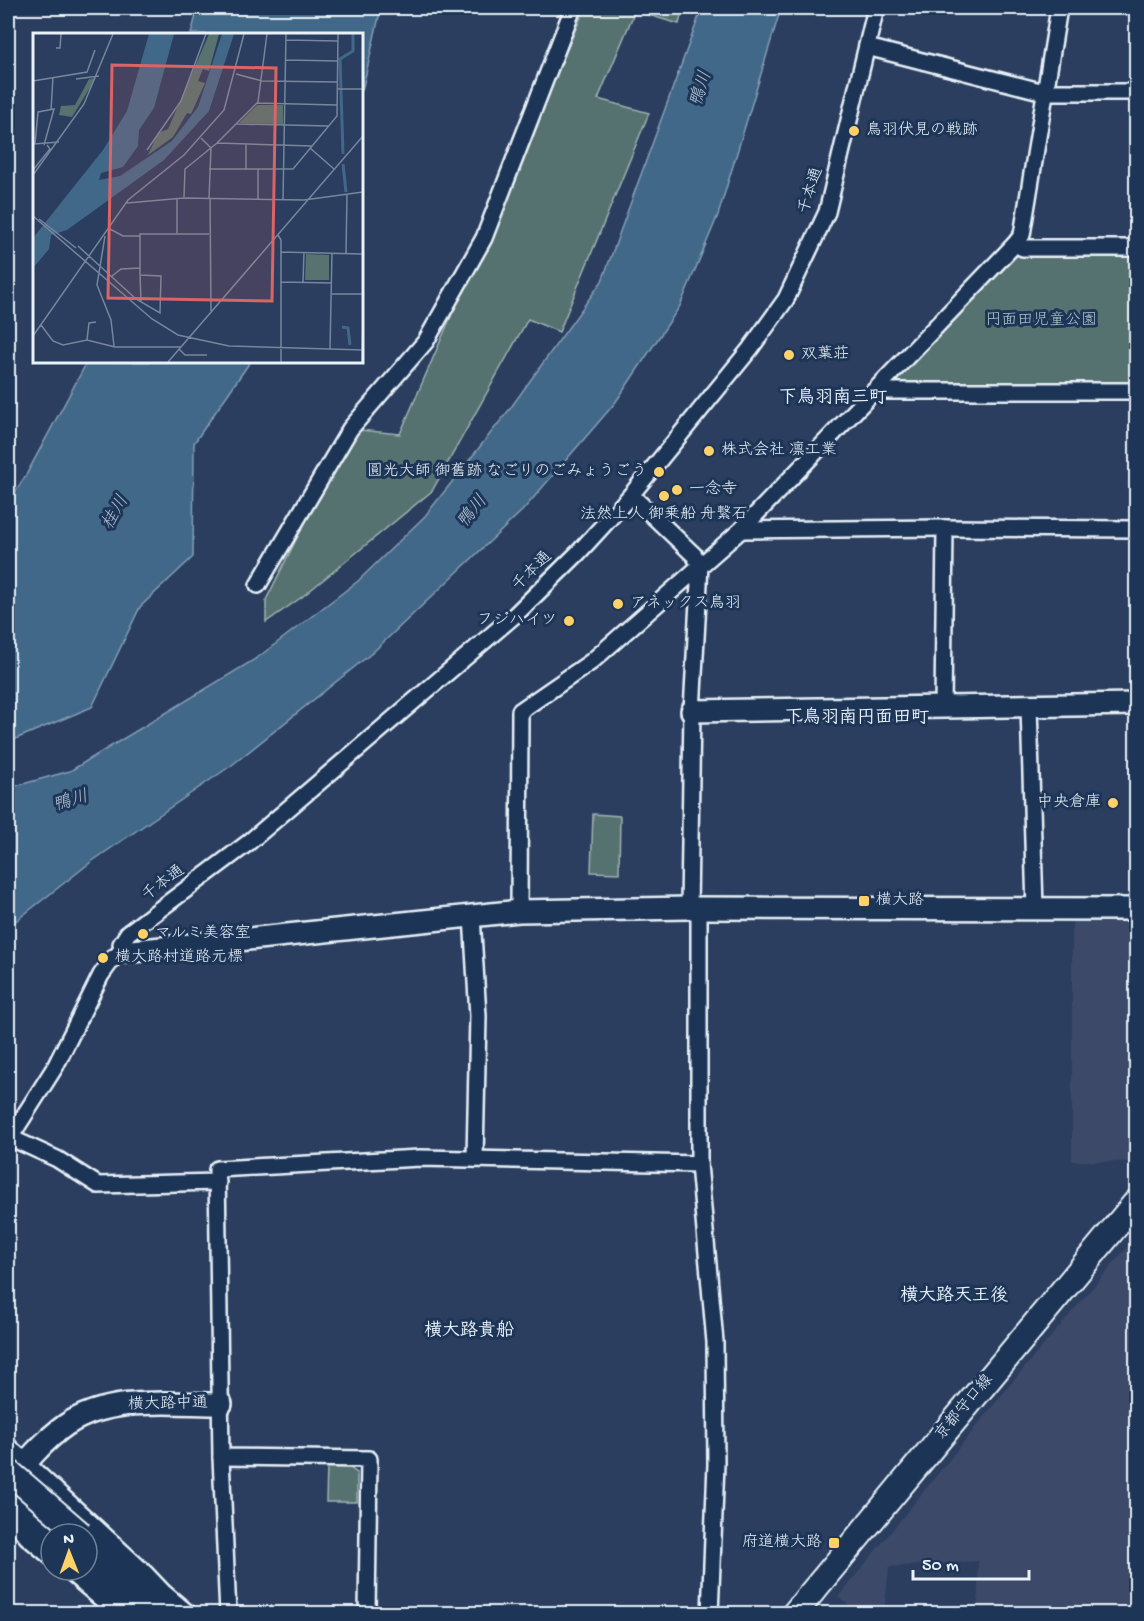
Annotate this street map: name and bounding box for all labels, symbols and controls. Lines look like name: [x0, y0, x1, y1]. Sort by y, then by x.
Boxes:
inset map: [33, 33, 363, 363]
water label: 鴨川: [686, 68, 717, 109]
place label: 鳥羽伏見の戦跡: [866, 120, 978, 141]
marker: 鳥羽伏見の戦跡: [847, 124, 861, 138]
street label: 千本通: [795, 165, 828, 217]
park label: 円面田児童公園: [985, 310, 1097, 331]
place label: 双葉荘: [801, 344, 849, 365]
marker: 双葉荘: [782, 348, 796, 362]
district label: 下鳥羽南三町: [779, 386, 887, 409]
place label: 株式会社 凛工業: [721, 440, 837, 461]
marker: 株式会社 凛工業: [702, 444, 716, 458]
place label: 圓光大師 御舊跡 なごりのごみょうごう: [367, 461, 647, 482]
marker: 圓光大師 御舊跡 なごりのごみょうごう: [652, 465, 666, 479]
place label: 一念寺: [689, 479, 737, 500]
marker: 一念寺: [670, 483, 684, 497]
marker: 法然上人 御乗船 舟繋石: [657, 489, 671, 503]
water label: 鴨川: [453, 491, 492, 533]
water label: 桂川: [97, 492, 134, 534]
place label: 法然上人 御乗船 舟繋石: [580, 504, 748, 525]
street label: 千本通: [509, 548, 557, 596]
place label: アネックス鳥羽: [630, 593, 741, 614]
marker: アネックス鳥羽: [611, 597, 625, 611]
place label: フジハイツ: [477, 611, 557, 631]
marker: フジハイツ: [562, 614, 576, 628]
district label: 下鳥羽南円面田町: [785, 706, 929, 729]
water label: 鴨川: [50, 786, 91, 817]
place label: 中央倉庫: [1037, 792, 1101, 813]
marker: 中央倉庫: [1106, 796, 1120, 810]
street label: 千本通: [139, 861, 189, 906]
place label: 横大路: [876, 891, 924, 911]
marker: 横大路: [857, 894, 871, 908]
place label: マルミ美容室: [155, 924, 251, 944]
marker: マルミ美容室: [136, 927, 150, 941]
place label: 横大路村道路元標: [115, 948, 243, 968]
marker: 横大路村道路元標: [96, 951, 110, 965]
district label: 横大路天王後: [900, 1285, 1008, 1307]
district label: 横大路貴船: [424, 1320, 514, 1342]
street label: 京都守口線: [930, 1370, 998, 1445]
street label: 横大路中通: [128, 1394, 208, 1415]
north arrow: [39, 1522, 99, 1582]
text: N: [63, 1531, 75, 1550]
place label: 府道横大路: [742, 1533, 822, 1553]
marker: 府道横大路: [827, 1536, 841, 1550]
scale bar: [913, 1543, 1028, 1581]
text: 50 m: [922, 1556, 959, 1577]

